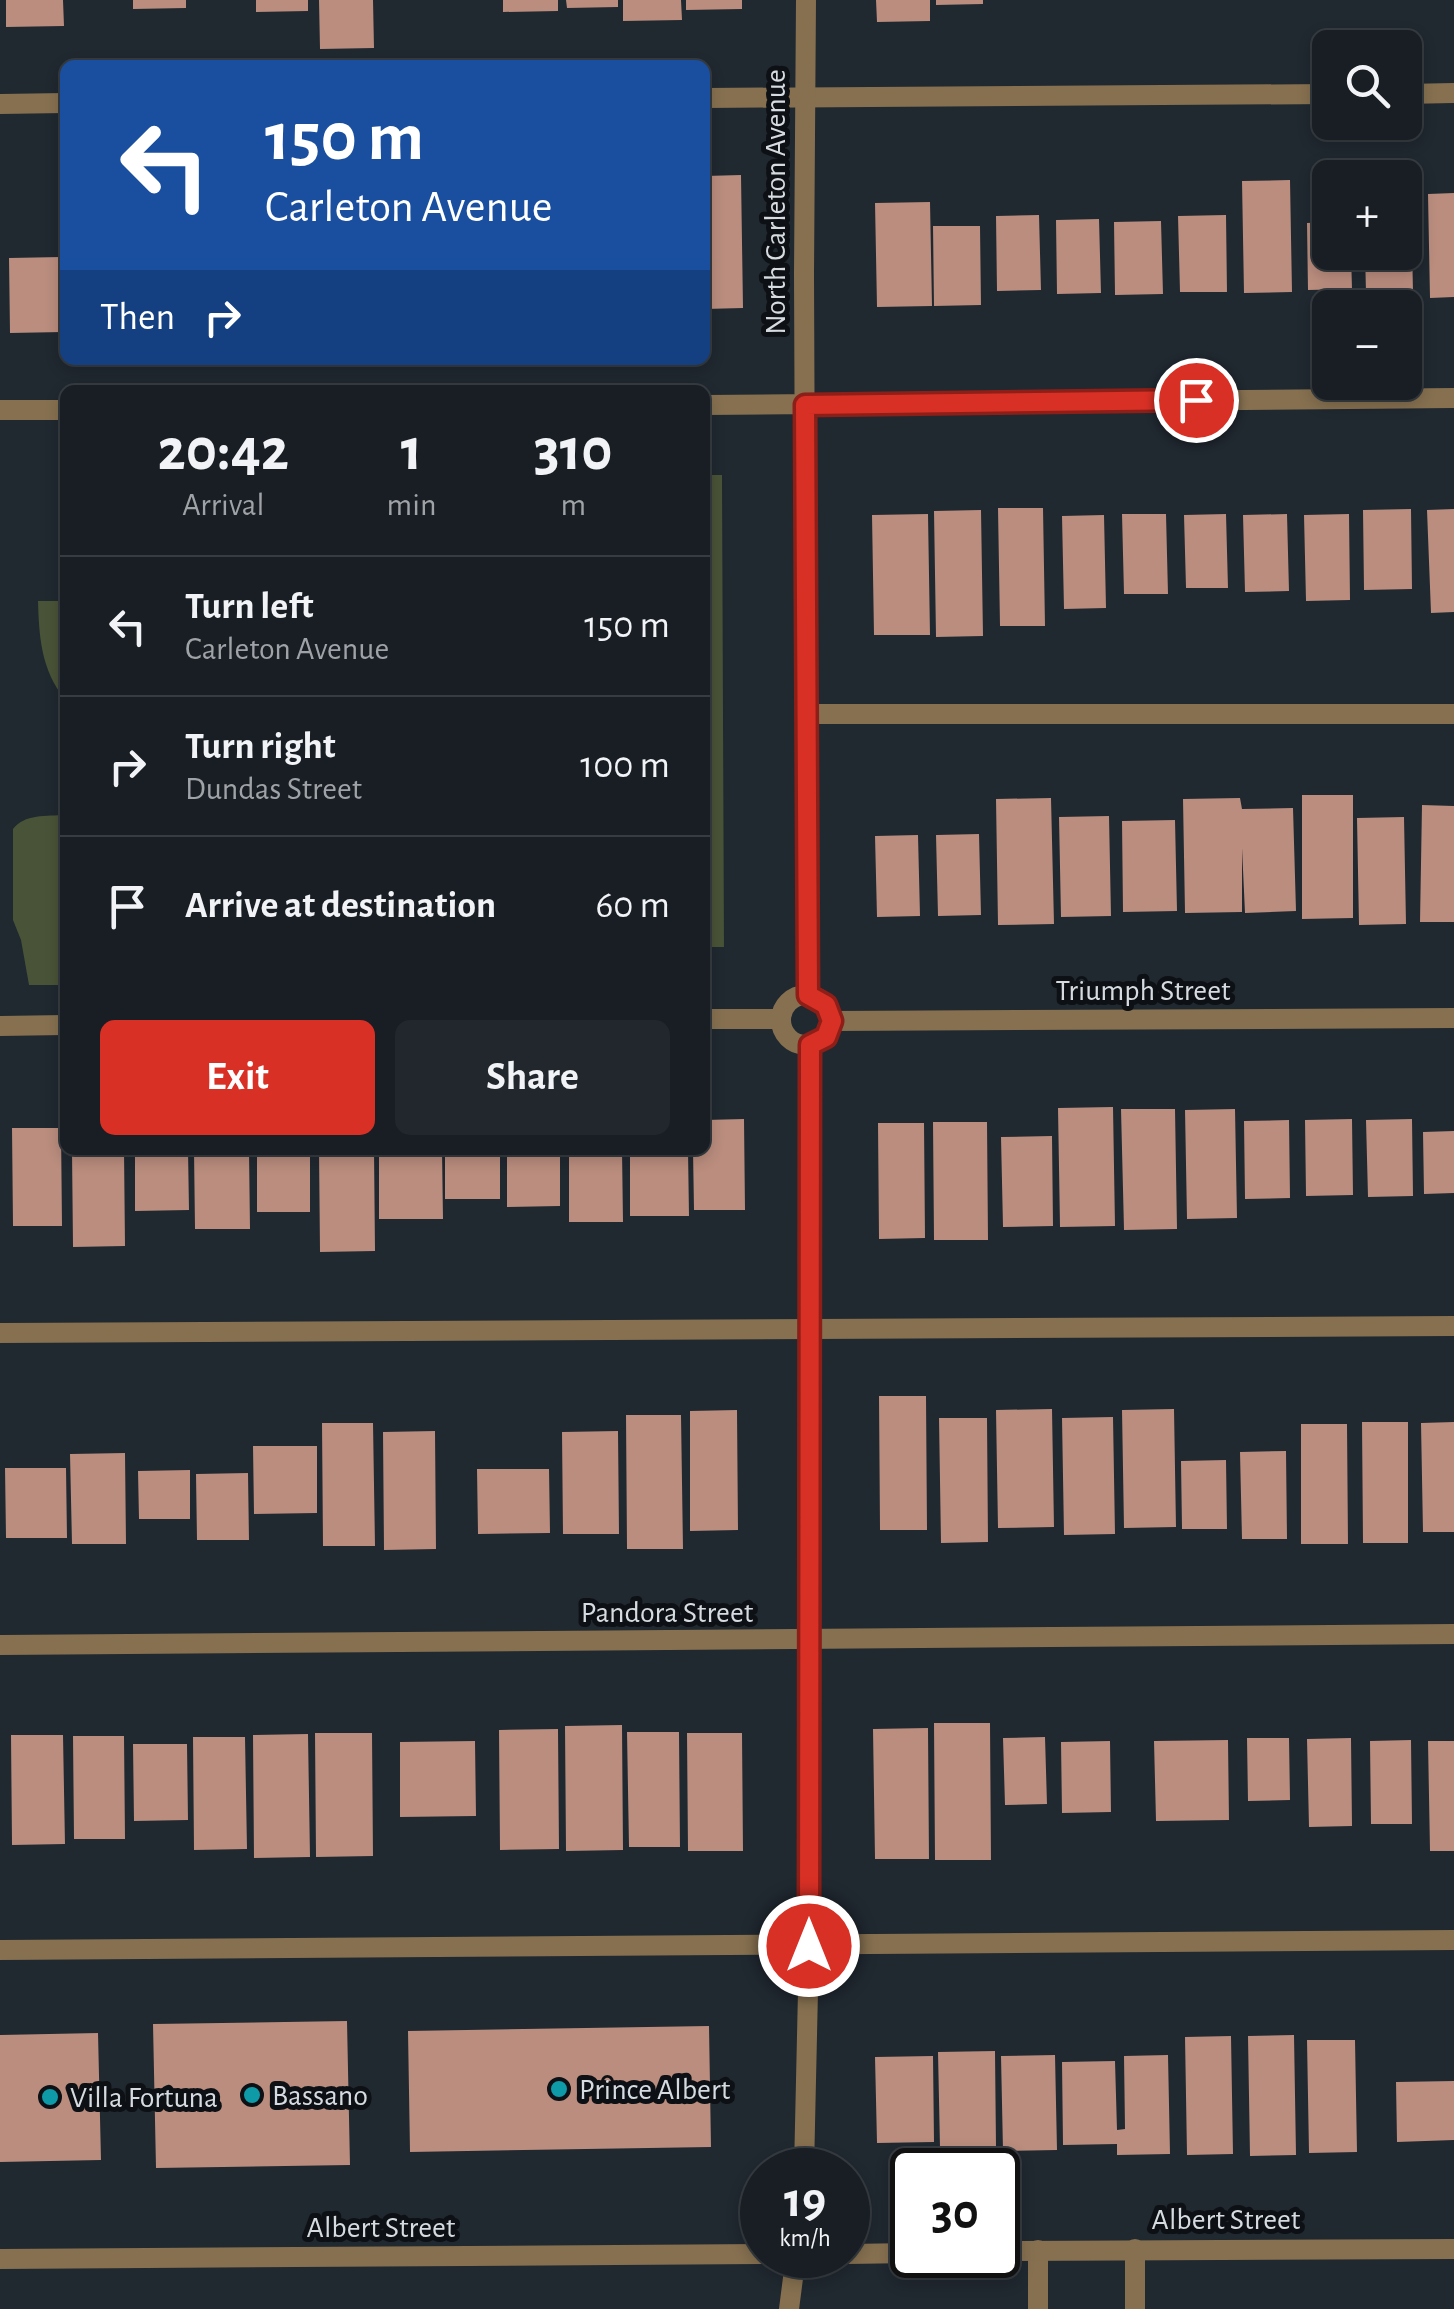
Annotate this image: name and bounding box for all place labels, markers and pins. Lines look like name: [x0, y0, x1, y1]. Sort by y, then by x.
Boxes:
pin: [1154, 358, 1239, 443]
place label: Prince Albert: [579, 2075, 731, 2105]
marker: Prince Albert: [548, 2078, 570, 2100]
place label: Bassano: [272, 2081, 368, 2111]
place label: Villa Fortuna: [70, 2083, 218, 2113]
marker: Bassano: [241, 2084, 263, 2106]
marker: Villa Fortuna: [39, 2086, 61, 2108]

